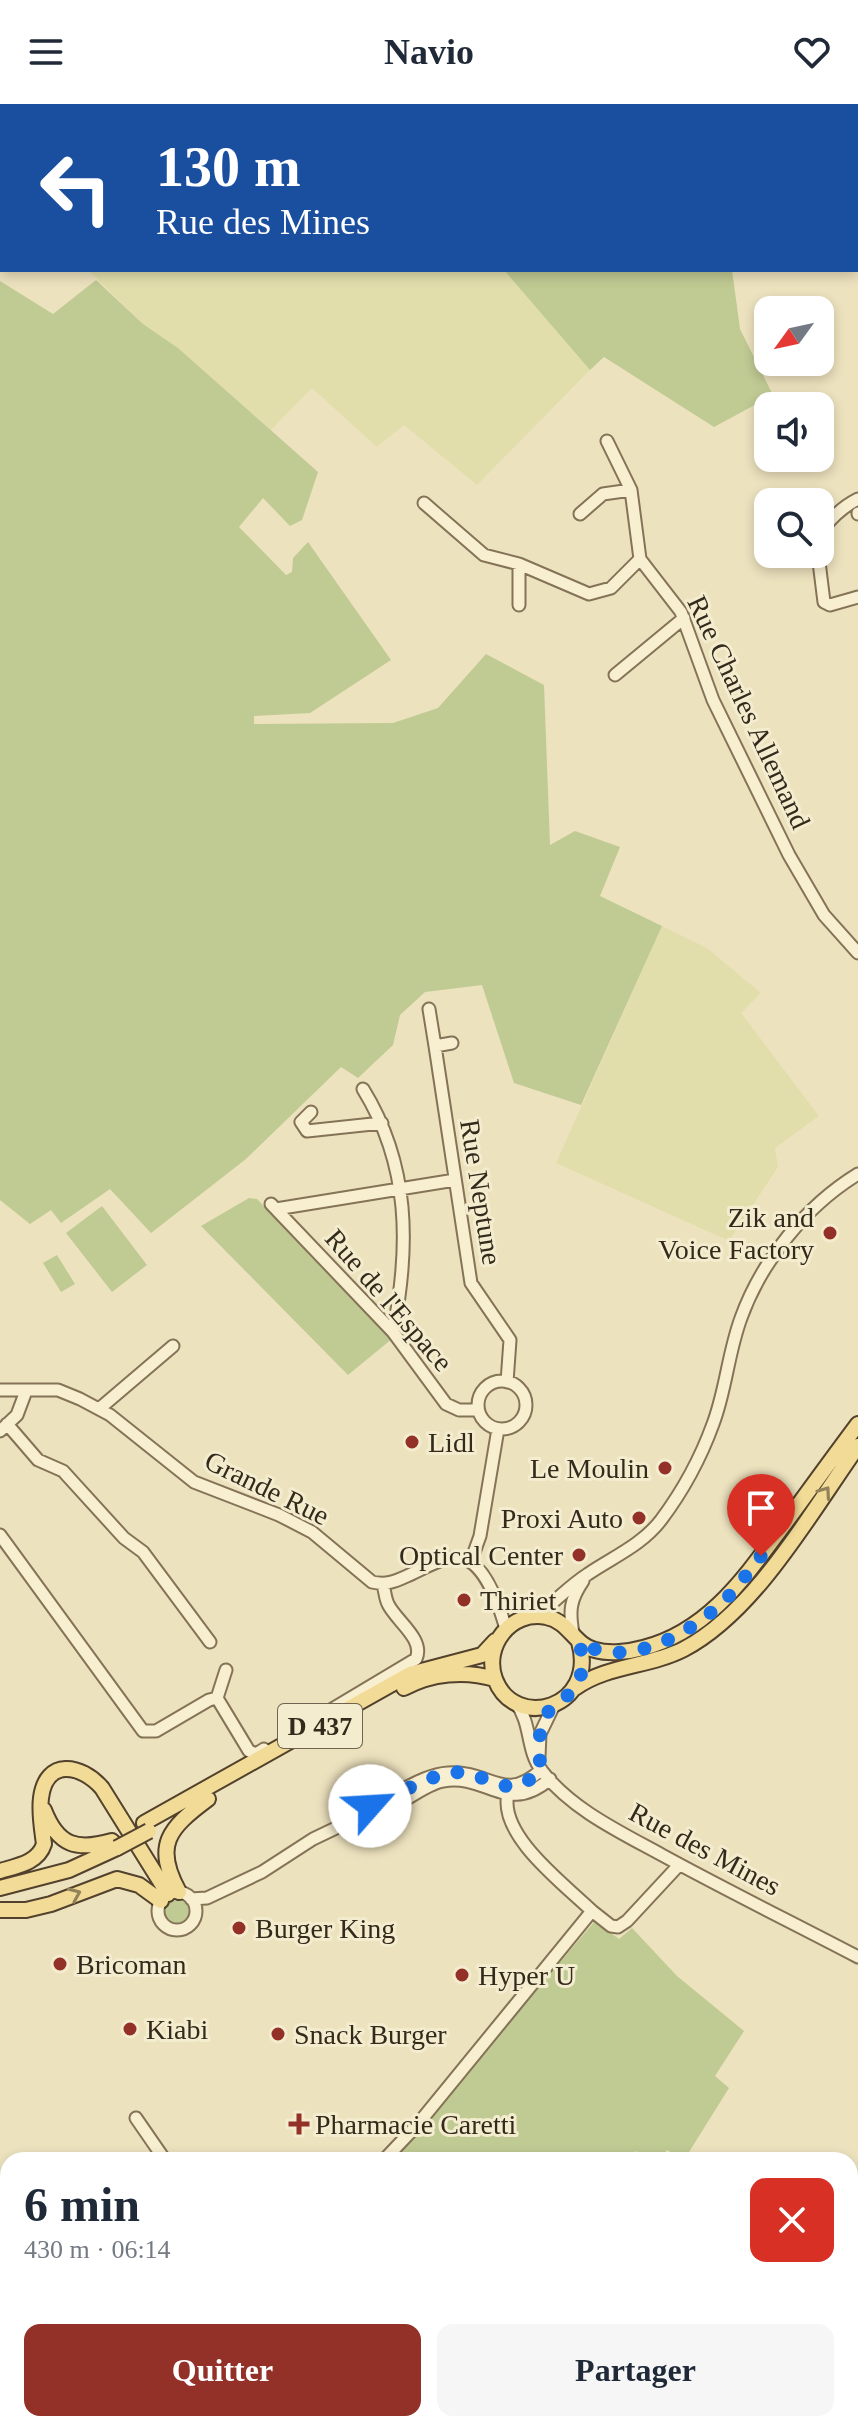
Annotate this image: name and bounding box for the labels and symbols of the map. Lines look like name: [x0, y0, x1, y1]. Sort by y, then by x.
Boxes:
north arrow: [754, 296, 834, 376]
street label: Rue Charles Allemand: [681, 591, 817, 833]
street label: Rue Neptune: [454, 1117, 508, 1267]
place label: Zik and Voice Factory: [658, 1202, 814, 1265]
street label: Rue de l'Espace: [319, 1223, 459, 1377]
marker: Zik and Voice Factory: [821, 1224, 839, 1242]
place label: Lidl: [428, 1427, 475, 1458]
marker: Lidl: [403, 1433, 421, 1451]
street label: Grande Rue: [200, 1445, 334, 1531]
place label: Le Moulin: [530, 1453, 649, 1484]
marker: Le Moulin: [656, 1459, 674, 1477]
pin: [727, 1474, 795, 1556]
one-way arrow: [815, 1487, 830, 1501]
place label: Proxi Auto: [501, 1503, 623, 1534]
marker: Proxi Auto: [630, 1509, 648, 1527]
place label: Optical Center: [399, 1540, 564, 1571]
marker: Optical Center: [570, 1546, 588, 1564]
place label: Thiriet: [480, 1585, 556, 1616]
marker: Thiriet: [455, 1591, 473, 1609]
road number: D 437: [278, 1704, 362, 1748]
position arrow: [328, 1764, 412, 1848]
street label: Rue des Mines: [624, 1796, 786, 1902]
one-way arrow: [67, 1887, 81, 1904]
place label: Burger King: [255, 1913, 395, 1944]
marker: Burger King: [230, 1919, 248, 1937]
place label: Bricoman: [76, 1949, 186, 1980]
marker: Bricoman: [51, 1955, 69, 1973]
place label: Hyper U: [478, 1960, 575, 1991]
marker: Hyper U: [453, 1966, 471, 1984]
place label: Kiabi: [146, 2014, 208, 2045]
place label: Snack Burger: [294, 2019, 447, 2050]
marker: Kiabi: [121, 2020, 139, 2038]
marker: Snack Burger: [269, 2025, 287, 2043]
place label: Pharmacie Caretti: [315, 2109, 517, 2140]
marker: Pharmacie Caretti: [290, 2115, 308, 2133]

